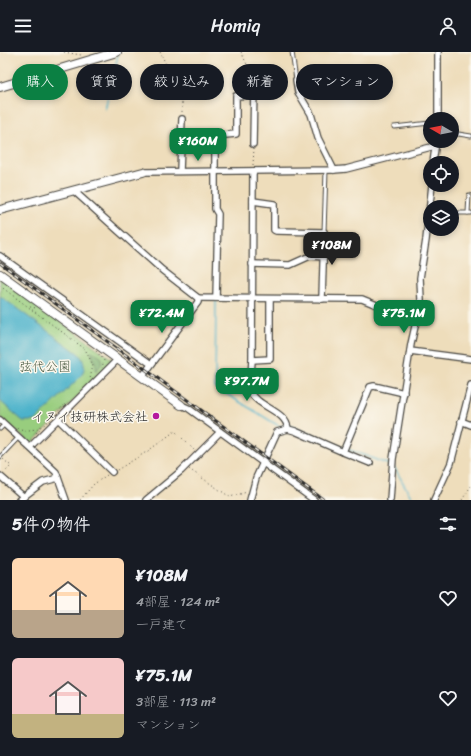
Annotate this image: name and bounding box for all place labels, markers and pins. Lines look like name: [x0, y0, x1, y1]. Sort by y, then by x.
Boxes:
pin: ¥160M: [170, 128, 226, 162]
pin: ¥108M: [304, 232, 360, 266]
pin: ¥72.4M: [129, 300, 195, 334]
pin: ¥75.1M: [371, 300, 437, 334]
pin: ¥97.7M: [214, 368, 280, 402]
place label: イヌイ技研株式会社: [31, 405, 148, 428]
marker: イヌイ技研株式会社: [151, 411, 161, 421]

